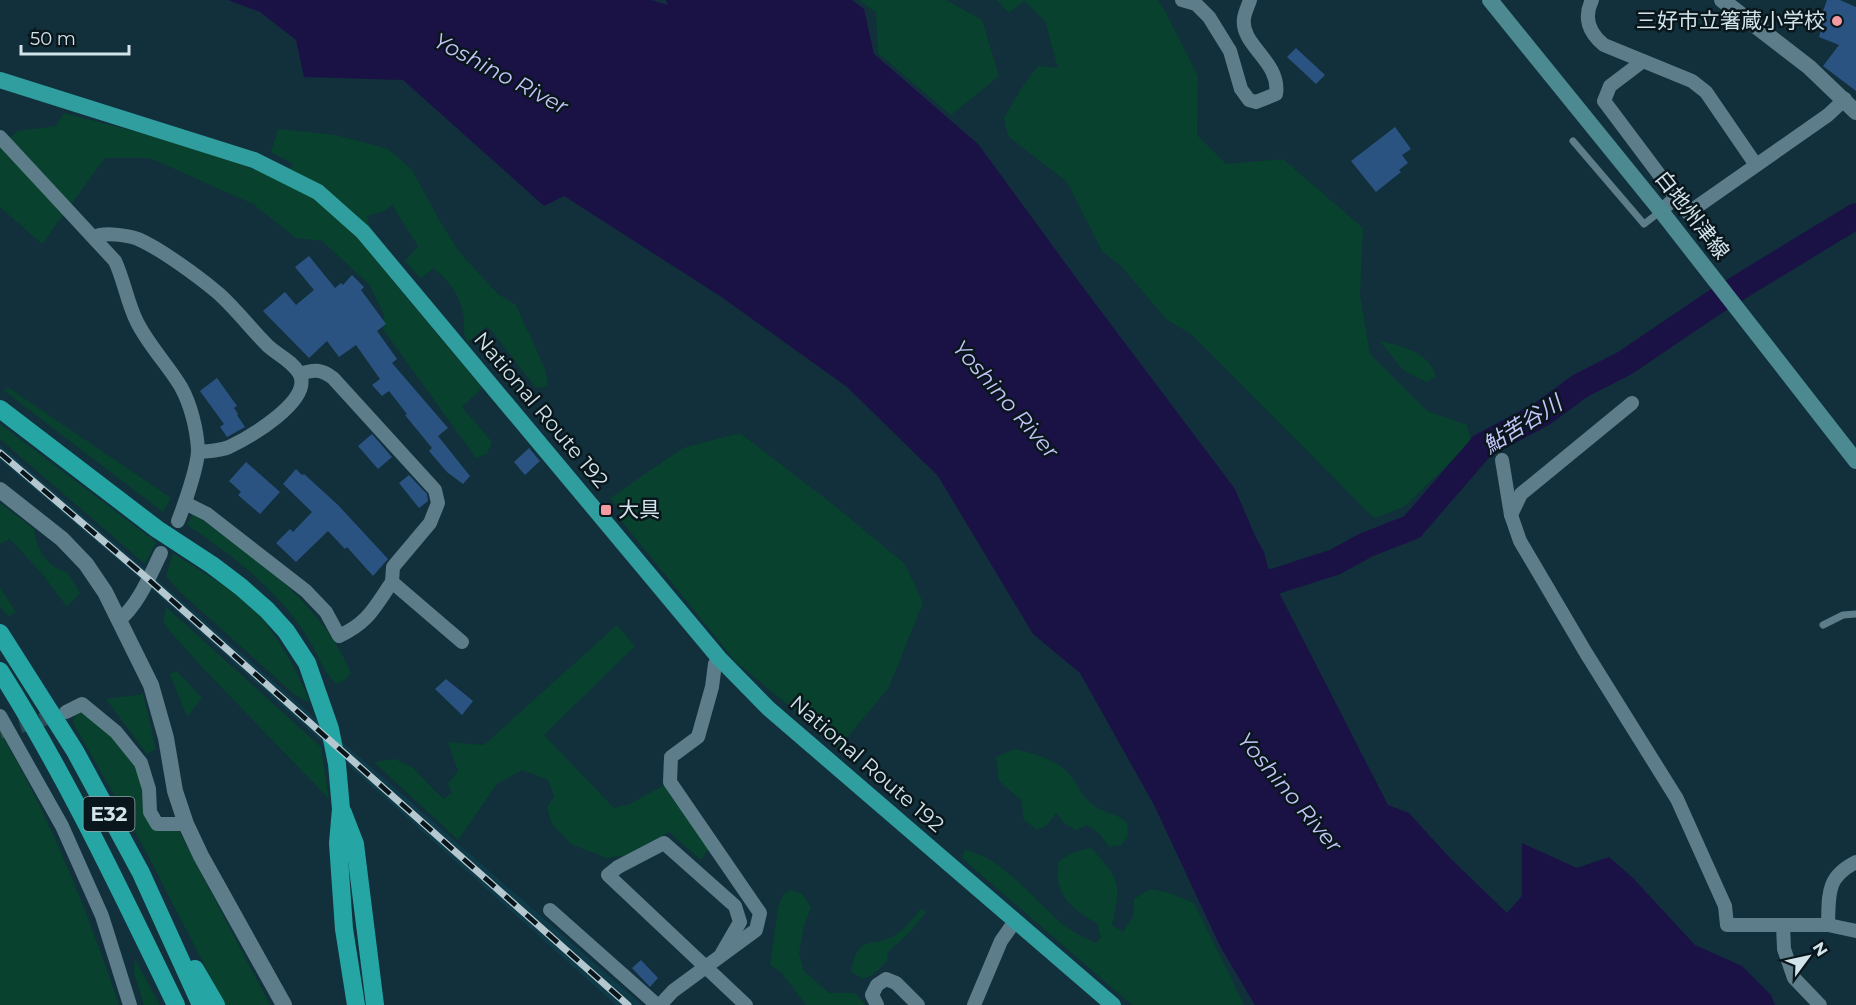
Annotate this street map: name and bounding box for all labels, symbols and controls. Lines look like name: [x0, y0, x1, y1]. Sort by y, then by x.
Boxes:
place label: 三好市立箸蔵小学校: [1636, 8, 1825, 33]
marker: 三好市立箸蔵小学校: [1830, 14, 1844, 28]
scale bar: [21, 18, 129, 56]
water label: Yoshino River: [429, 27, 574, 121]
text: 50 m: [30, 28, 76, 50]
street label: 白地州津線: [1650, 166, 1735, 264]
street label: National Route 192: [469, 327, 614, 493]
water label: Yoshino River: [947, 334, 1065, 465]
water label: 鮎苦谷川: [1478, 389, 1568, 459]
place label: 大具: [618, 497, 660, 522]
marker: 大具: [599, 503, 613, 517]
street label: National Route 192: [785, 690, 949, 837]
water label: Yoshino River: [1232, 727, 1348, 859]
road number: E32: [84, 797, 134, 831]
north arrow: [1778, 927, 1838, 987]
text: N: [1809, 939, 1832, 960]

